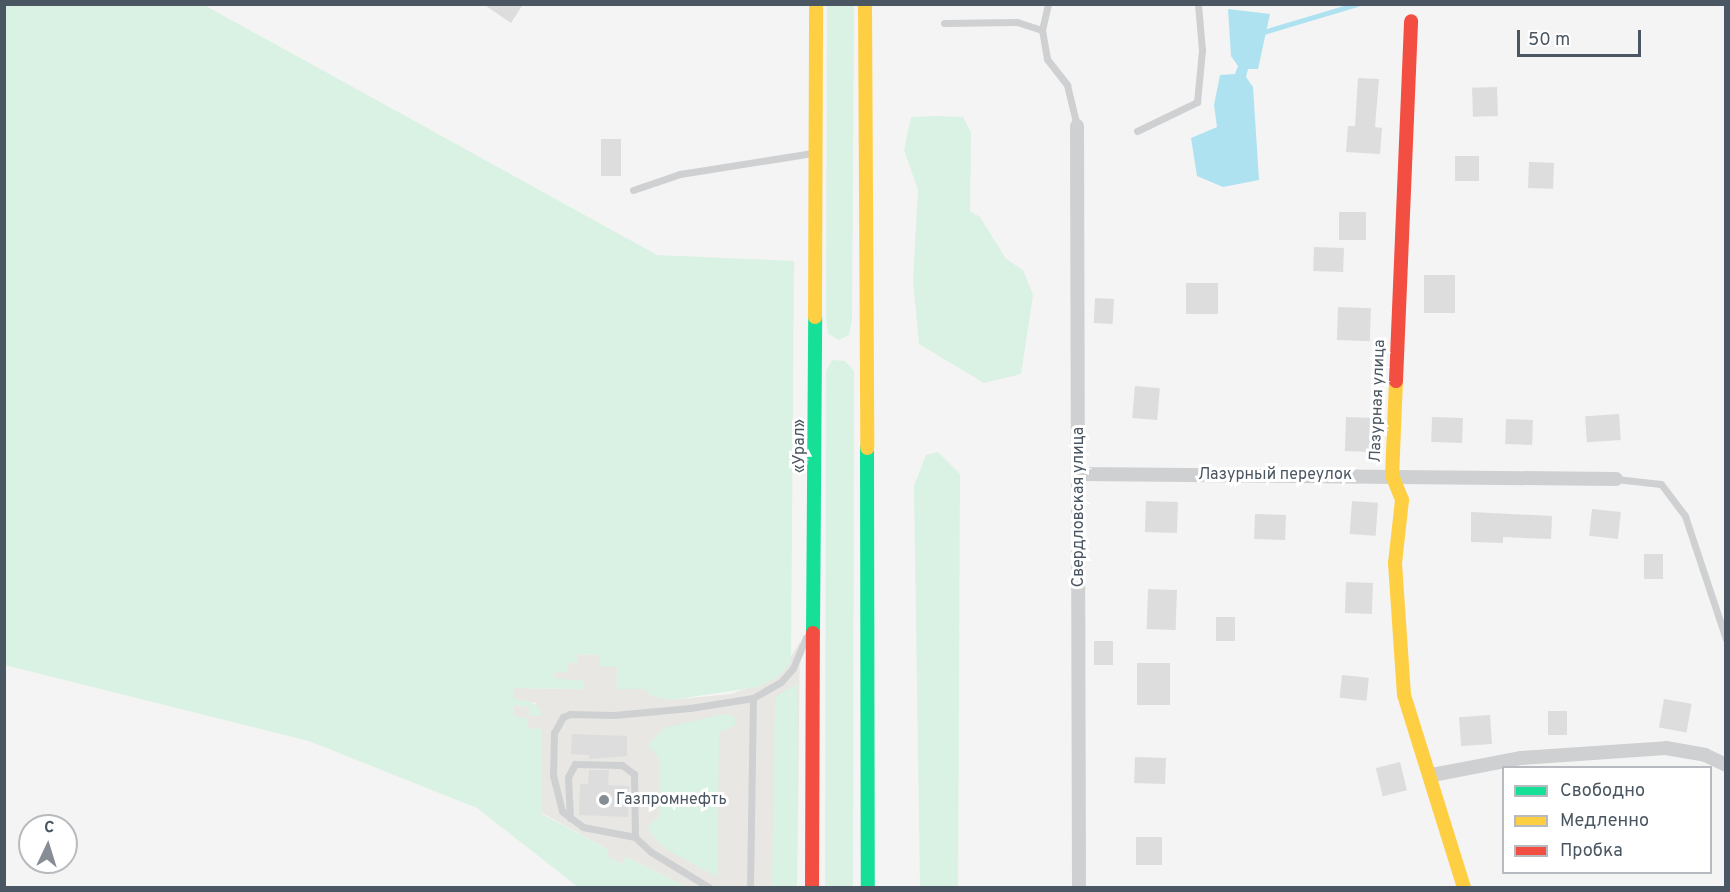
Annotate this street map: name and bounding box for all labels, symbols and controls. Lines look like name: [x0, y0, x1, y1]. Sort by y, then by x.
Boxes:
scale bar: [1520, 18, 1644, 56]
text: 50 m: [1528, 29, 1570, 52]
street label: Лазурная улица: [1366, 339, 1390, 463]
street label: «Урал»: [790, 419, 810, 473]
street label: Свердловская улица: [1069, 427, 1089, 587]
street label: Лазурный переулок: [1198, 465, 1352, 485]
legend: [1502, 766, 1712, 874]
text: Свободно: [1560, 780, 1645, 803]
place label: Газпромнефть: [616, 790, 727, 810]
marker: Газпромнефть: [597, 793, 611, 807]
text: Медленно: [1560, 810, 1649, 833]
north arrow: [18, 814, 78, 874]
text: С: [43, 818, 55, 838]
text: Пробка: [1560, 840, 1623, 863]

